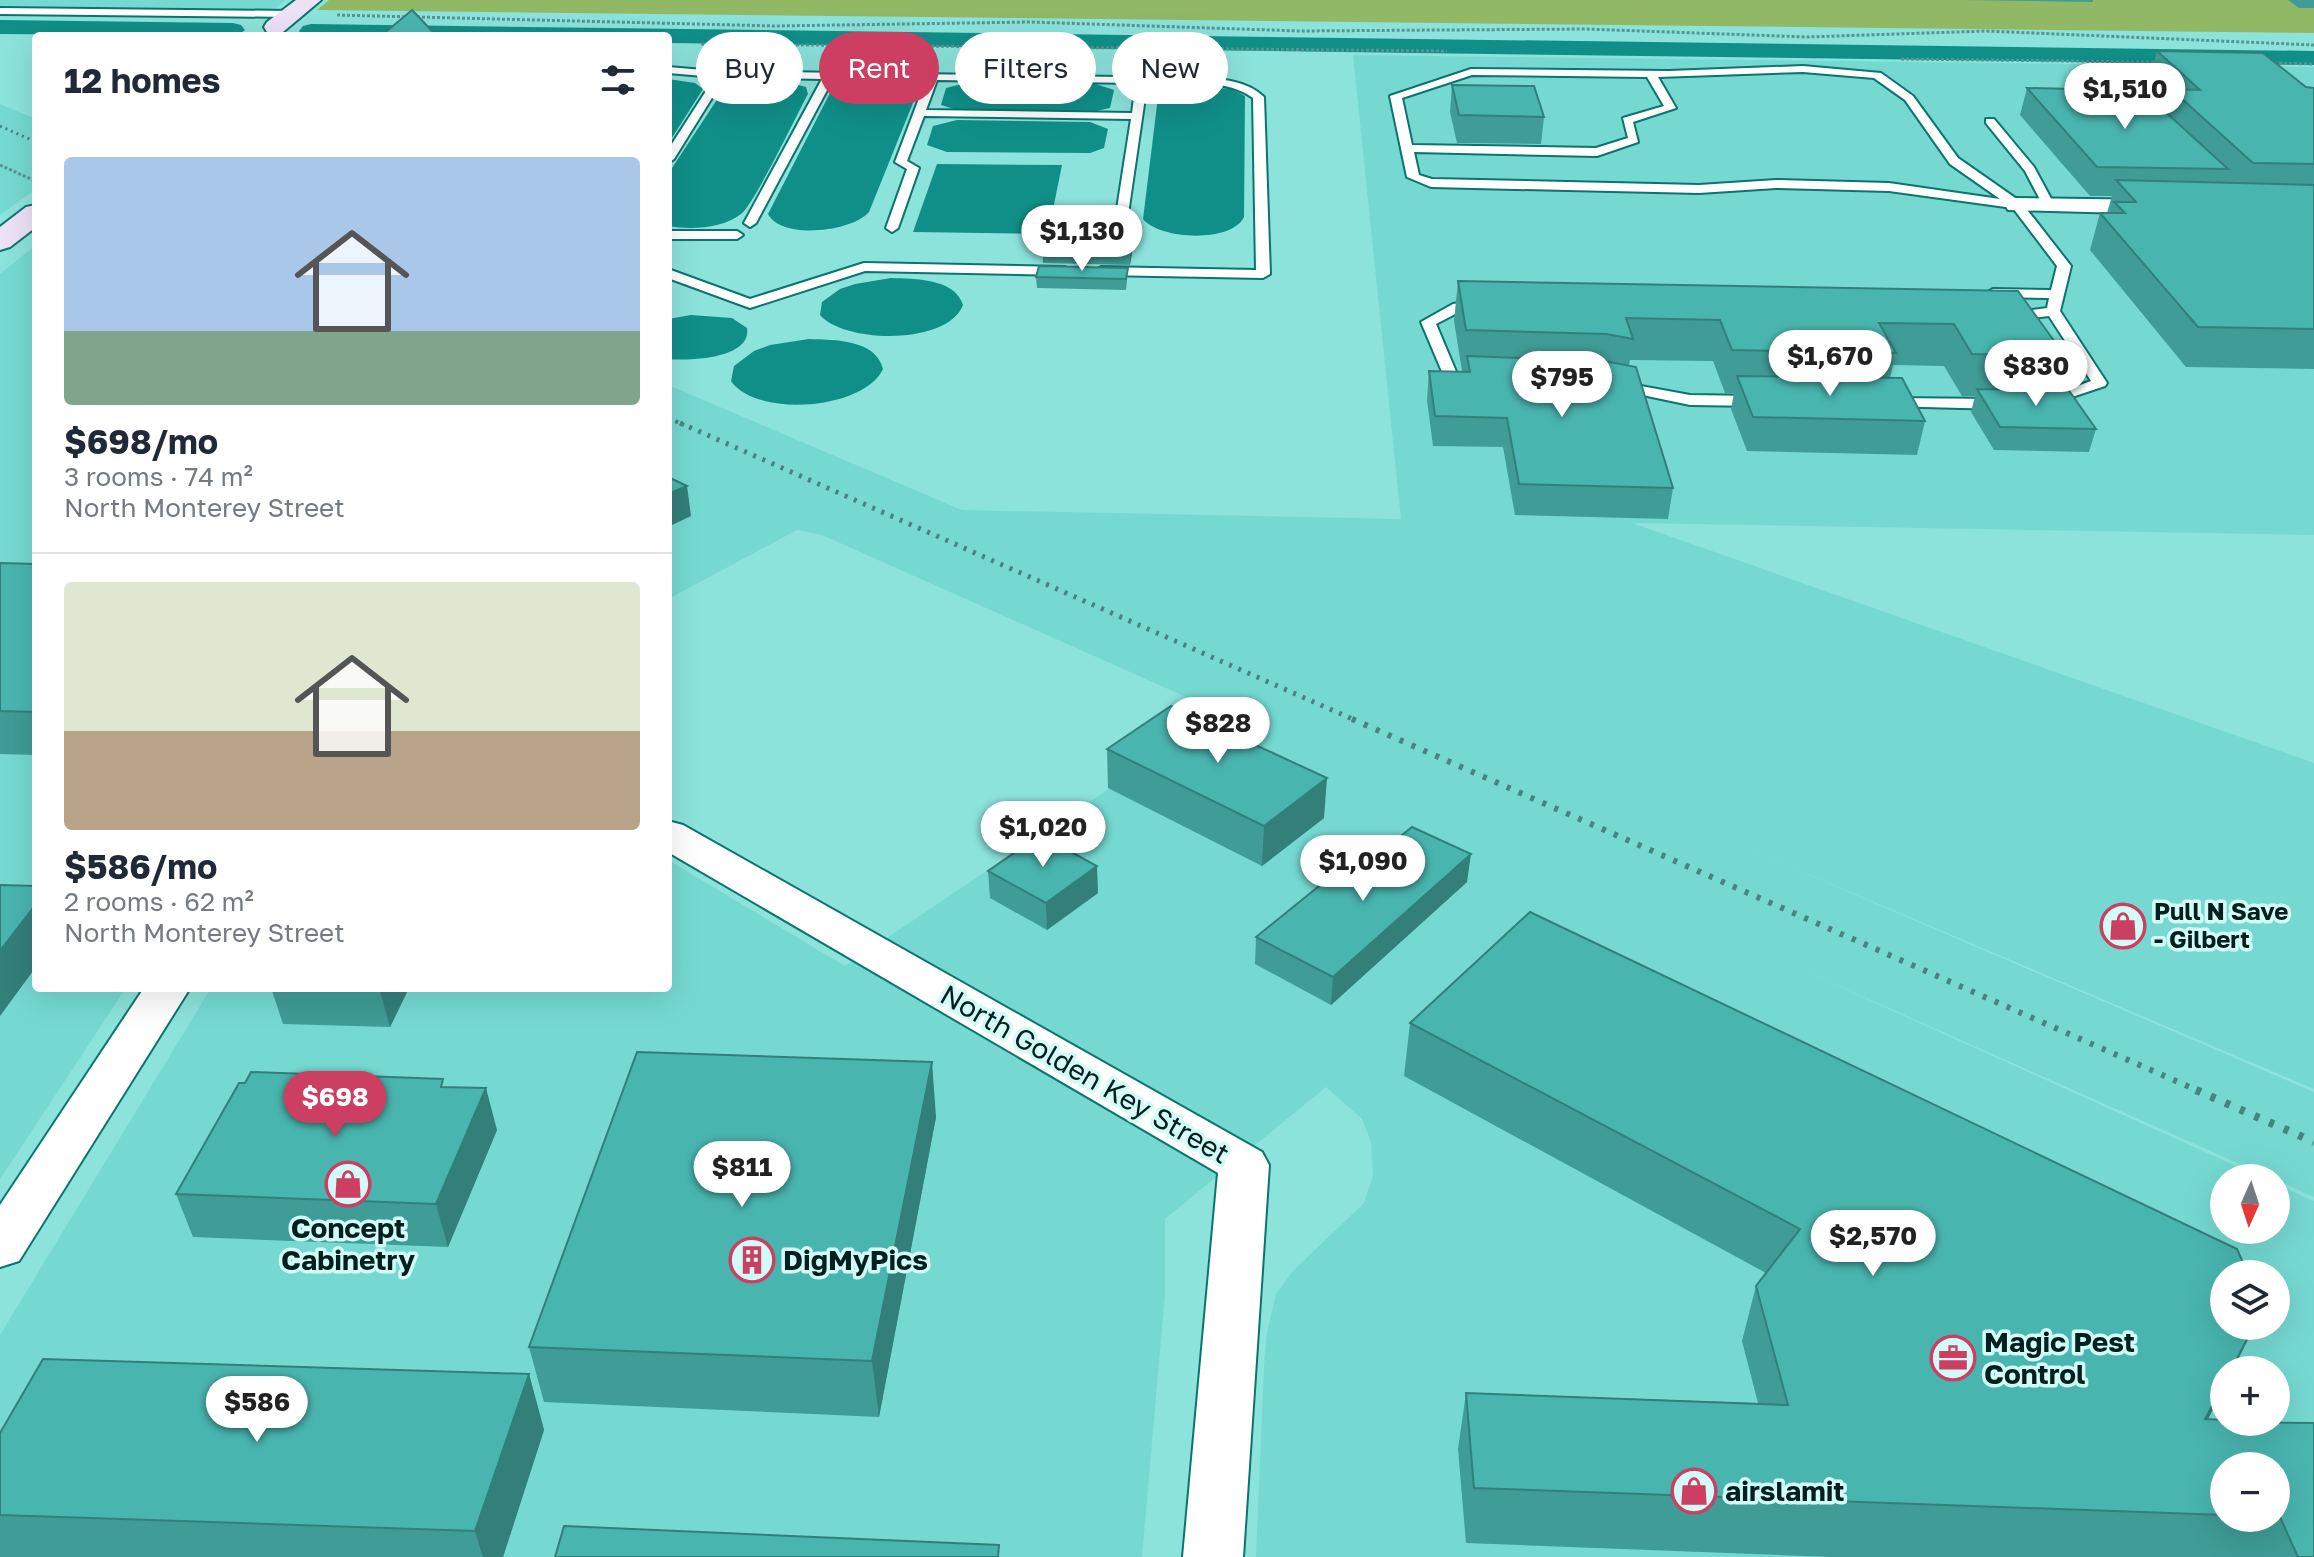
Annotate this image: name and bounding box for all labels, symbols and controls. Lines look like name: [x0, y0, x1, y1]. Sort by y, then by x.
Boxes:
chip: Buy: [696, 32, 803, 104]
chip: Rent: [819, 32, 939, 104]
chip: Filters: [955, 32, 1096, 104]
chip: New: [1112, 32, 1228, 104]
icon: filters: [596, 58, 640, 102]
text: 12 homes: [64, 60, 221, 100]
pin: $1,510: [2060, 63, 2190, 131]
text: $1,510: [2082, 73, 2168, 104]
pin: $1,130: [1017, 205, 1147, 273]
icon: home: [280, 209, 424, 353]
text: $1,130: [1039, 215, 1125, 246]
pin: $1,670: [1765, 330, 1895, 398]
text: $1,670: [1787, 340, 1873, 371]
pin: $830: [1989, 340, 2083, 408]
text: $830: [2003, 350, 2069, 381]
pin: $795: [1515, 351, 1609, 419]
text: $795: [1530, 361, 1594, 392]
text: $698/mo: [64, 421, 218, 461]
text: 3 rooms · 74 m²: [64, 461, 253, 492]
text: North Monterey Street: [64, 492, 345, 523]
icon: home: [280, 634, 424, 778]
pin: $828: [1171, 697, 1265, 765]
text: $828: [1185, 707, 1251, 738]
pin: $1,020: [978, 801, 1108, 869]
text: $1,020: [999, 811, 1087, 842]
pin: $1,090: [1298, 835, 1428, 903]
text: $1,090: [1318, 845, 1408, 876]
text: $586/mo: [64, 846, 217, 886]
text: 2 rooms · 62 m²: [64, 886, 254, 917]
place label: Pull N Save - Gilbert: [2154, 896, 2288, 953]
shop icon: Pull N Save - Gilbert: [2099, 902, 2147, 950]
text: North Monterey Street: [64, 917, 345, 948]
street label: North Golden Key Street: [935, 977, 1235, 1170]
pin: $698: [288, 1071, 382, 1139]
text: $698: [301, 1081, 369, 1112]
pin: $811: [695, 1141, 789, 1209]
text: $811: [712, 1151, 772, 1182]
shop icon: Concept Cabinetry: [324, 1160, 372, 1208]
north arrow: [2210, 1164, 2290, 1244]
map controls: [2210, 1164, 2290, 1532]
pin: $2,570: [1808, 1210, 1938, 1278]
place label: Concept Cabinetry: [281, 1211, 415, 1276]
text: $2,570: [1829, 1220, 1917, 1251]
building icon: DigMyPics: [728, 1236, 776, 1284]
place label: DigMyPics: [783, 1243, 928, 1276]
button: layers: [2210, 1260, 2290, 1340]
place label: Magic Pest Control: [1984, 1325, 2135, 1390]
office icon: Magic Pest Control: [1929, 1334, 1977, 1382]
button: +: [2210, 1356, 2290, 1436]
pin: $586: [210, 1376, 304, 1444]
text: $586: [224, 1386, 290, 1417]
button: −: [2210, 1452, 2290, 1532]
shop icon: airslamit: [1670, 1467, 1718, 1515]
place label: airslamit: [1725, 1474, 1845, 1507]

